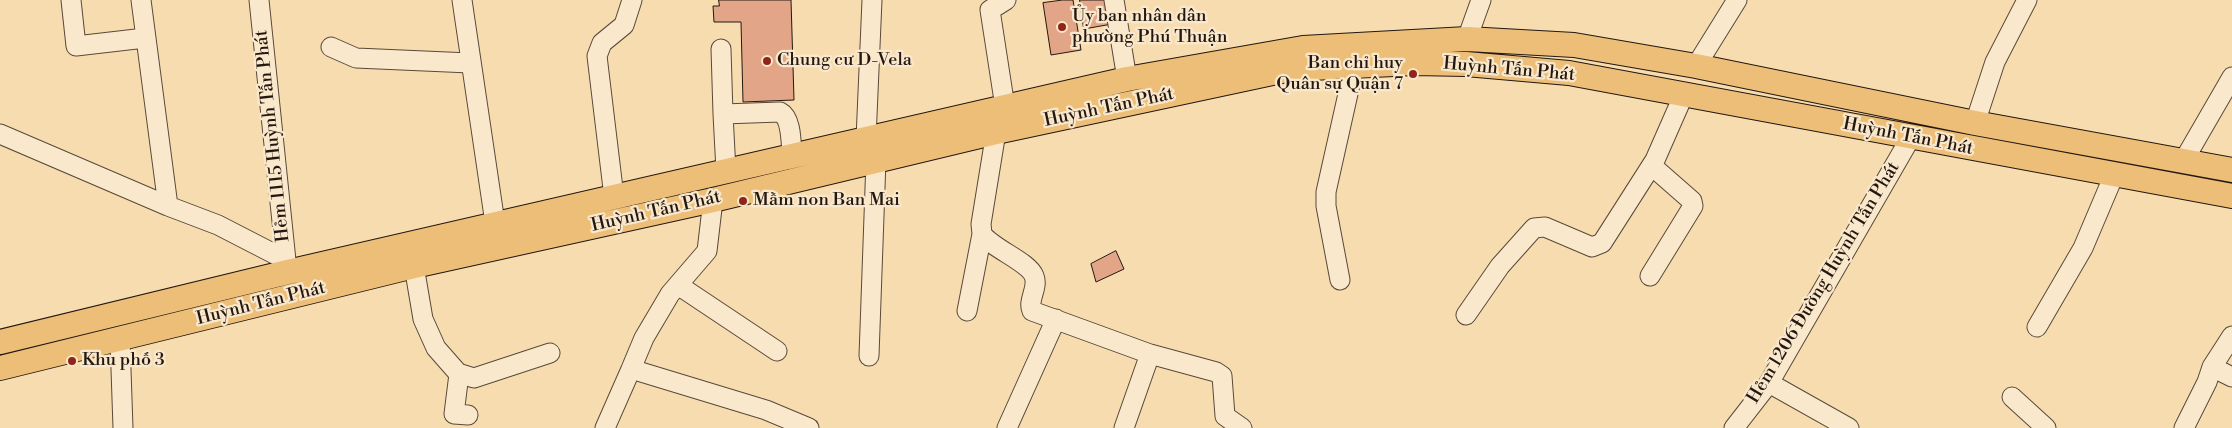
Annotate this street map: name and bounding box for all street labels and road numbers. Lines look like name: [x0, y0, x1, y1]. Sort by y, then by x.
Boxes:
street label: Hẻm 1115 Huỳnh Tấn Phát: [251, 29, 295, 243]
street label: Huỳnh Tấn Phát: [1442, 53, 1576, 87]
street label: Huỳnh Tấn Phát: [1042, 84, 1176, 132]
street label: Huỳnh Tấn Phát: [1841, 114, 1975, 160]
street label: Hẻm 1206 Đường Huỳnh Tấn Phát: [1743, 158, 1905, 408]
street label: Huỳnh Tấn Phát: [589, 187, 723, 237]
street label: Huỳnh Tấn Phát: [194, 278, 328, 330]

